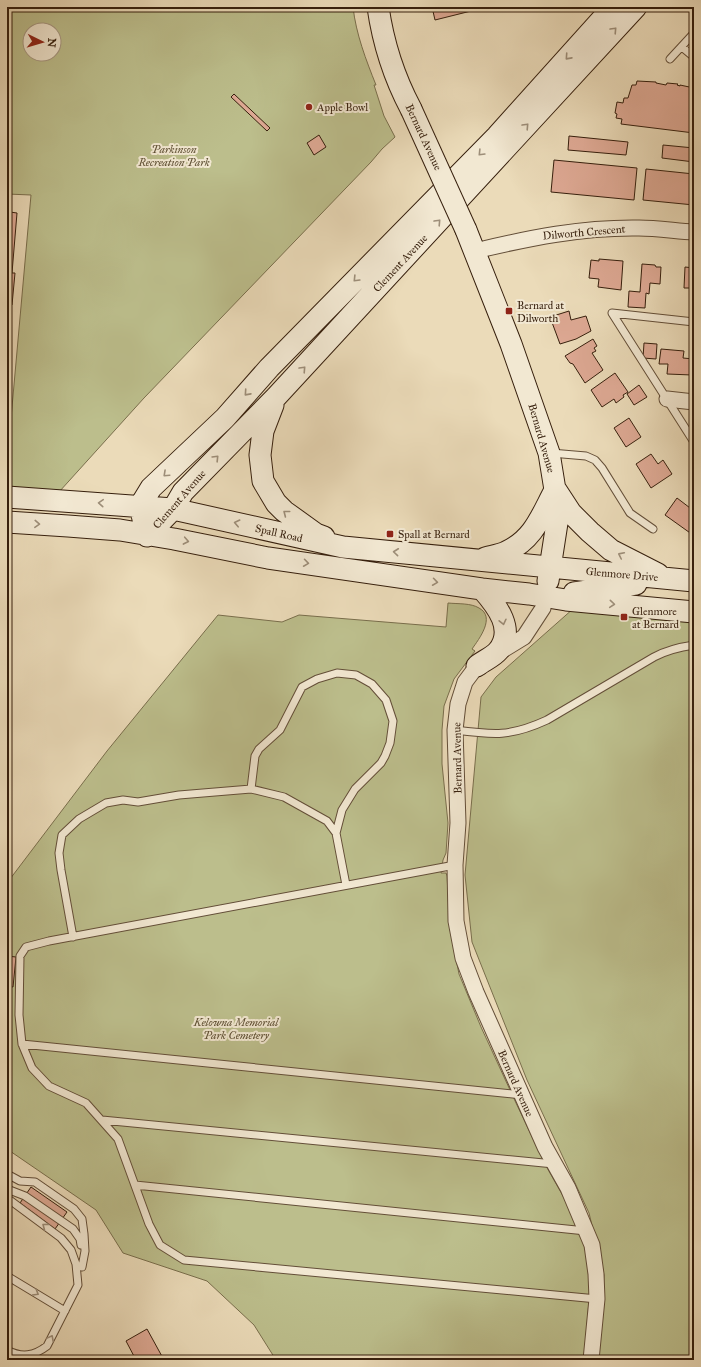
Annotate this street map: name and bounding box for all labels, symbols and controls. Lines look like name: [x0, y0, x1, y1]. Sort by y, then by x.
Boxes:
north arrow: [22, 22, 62, 62]
one-way arrow: [610, 27, 617, 35]
text: N: [45, 38, 58, 49]
one-way arrow: [566, 52, 573, 60]
place label: Apple Bowl: [316, 101, 368, 114]
marker: Apple Bowl: [304, 102, 314, 112]
street label: Bernard Avenue: [403, 102, 445, 173]
one-way arrow: [521, 123, 529, 131]
park label: Parkinson Recreation Park: [137, 143, 210, 169]
one-way arrow: [478, 148, 485, 156]
one-way arrow: [433, 219, 440, 226]
street label: Dilworth Crescent: [542, 222, 626, 243]
street label: Clement Avenue: [370, 232, 431, 295]
one-way arrow: [353, 274, 361, 282]
place label: Bernard at Dilworth: [517, 299, 564, 325]
marker: Bernard at Dilworth: [504, 306, 514, 316]
one-way arrow: [298, 366, 305, 373]
one-way arrow: [245, 388, 252, 396]
street label: Bernard Avenue: [525, 402, 558, 475]
one-way arrow: [211, 455, 219, 463]
street label: Clement Avenue: [150, 467, 209, 532]
one-way arrow: [163, 469, 171, 476]
one-way arrow: [98, 499, 104, 508]
one-way arrow: [284, 510, 291, 517]
one-way arrow: [34, 519, 40, 528]
one-way arrow: [234, 520, 240, 528]
street label: Spall Road: [254, 522, 304, 545]
place label: Spall at Bernard: [398, 528, 470, 541]
marker: Spall at Bernard: [385, 529, 395, 539]
one-way arrow: [183, 537, 189, 545]
one-way arrow: [392, 548, 399, 557]
one-way arrow: [618, 552, 626, 560]
one-way arrow: [303, 558, 309, 567]
street label: Glenmore Drive: [585, 565, 659, 584]
one-way arrow: [432, 577, 438, 586]
one-way arrow: [609, 600, 615, 609]
place label: Glenmore at Bernard: [632, 605, 680, 631]
marker: Glenmore at Bernard: [619, 612, 629, 622]
one-way arrow: [498, 618, 506, 625]
street label: Bernard Avenue: [450, 722, 465, 794]
park label: Kelowna Memorial Park Cemetery: [193, 1016, 279, 1042]
street label: Bernard Avenue: [495, 1048, 536, 1119]
one-way arrow: [43, 1224, 50, 1231]
one-way arrow: [32, 1289, 39, 1296]
one-way arrow: [47, 1334, 54, 1342]

